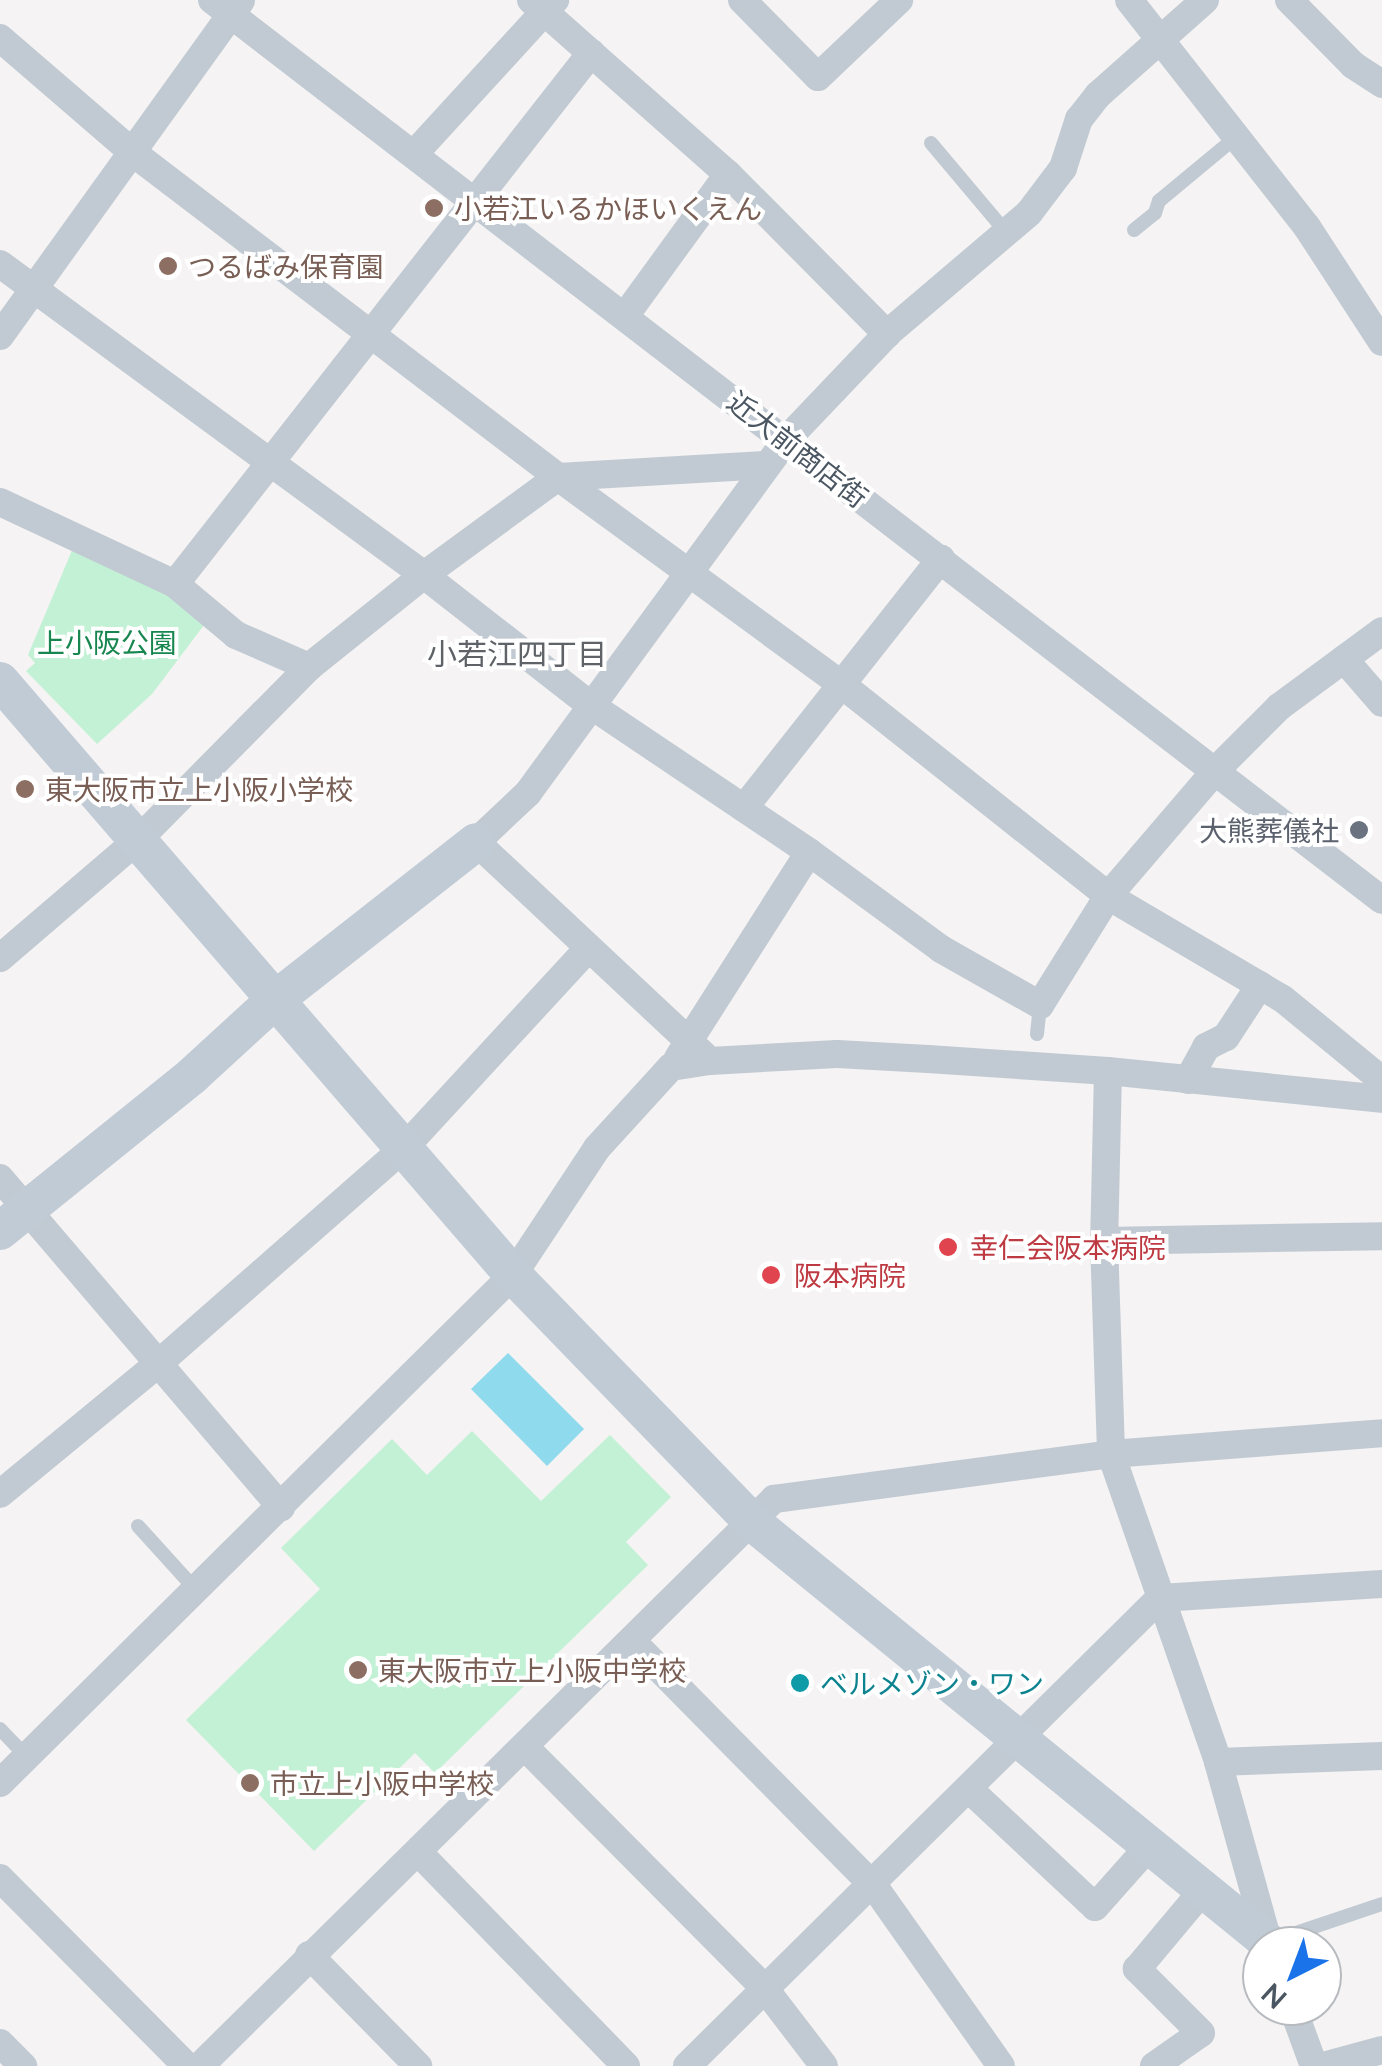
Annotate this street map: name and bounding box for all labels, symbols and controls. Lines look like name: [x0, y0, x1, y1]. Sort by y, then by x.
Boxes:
place label: 小若江いるかほいくえん: [454, 191, 762, 225]
marker: 小若江いるかほいくえん: [423, 197, 445, 219]
place label: つるばみ保育園: [188, 249, 384, 283]
marker: つるばみ保育園: [157, 255, 179, 277]
street label: 近大前商店街: [721, 384, 875, 514]
park label: 上小阪公園: [37, 625, 177, 659]
district label: 小若江四丁目: [427, 635, 607, 671]
place label: 東大阪市立上小阪小学校: [45, 772, 353, 806]
marker: 東大阪市立上小阪小学校: [14, 778, 36, 800]
place label: 大熊葬儀社: [1199, 813, 1339, 847]
marker: 大熊葬儀社: [1348, 819, 1370, 841]
place label: 幸仁会阪本病院: [970, 1230, 1166, 1264]
marker: 幸仁会阪本病院: [935, 1234, 961, 1260]
place label: 阪本病院: [794, 1258, 906, 1292]
marker: 阪本病院: [758, 1262, 784, 1288]
place label: 東大阪市立上小阪中学校: [378, 1653, 686, 1687]
marker: 東大阪市立上小阪中学校: [347, 1659, 369, 1681]
place label: ベルメゾン・ワン: [820, 1666, 1044, 1700]
marker: ベルメゾン・ワン: [789, 1672, 811, 1694]
place label: 市立上小阪中学校: [270, 1766, 494, 1800]
marker: 市立上小阪中学校: [239, 1772, 261, 1794]
north arrow: [1242, 1926, 1342, 2026]
text: N: [1254, 1977, 1293, 2017]

